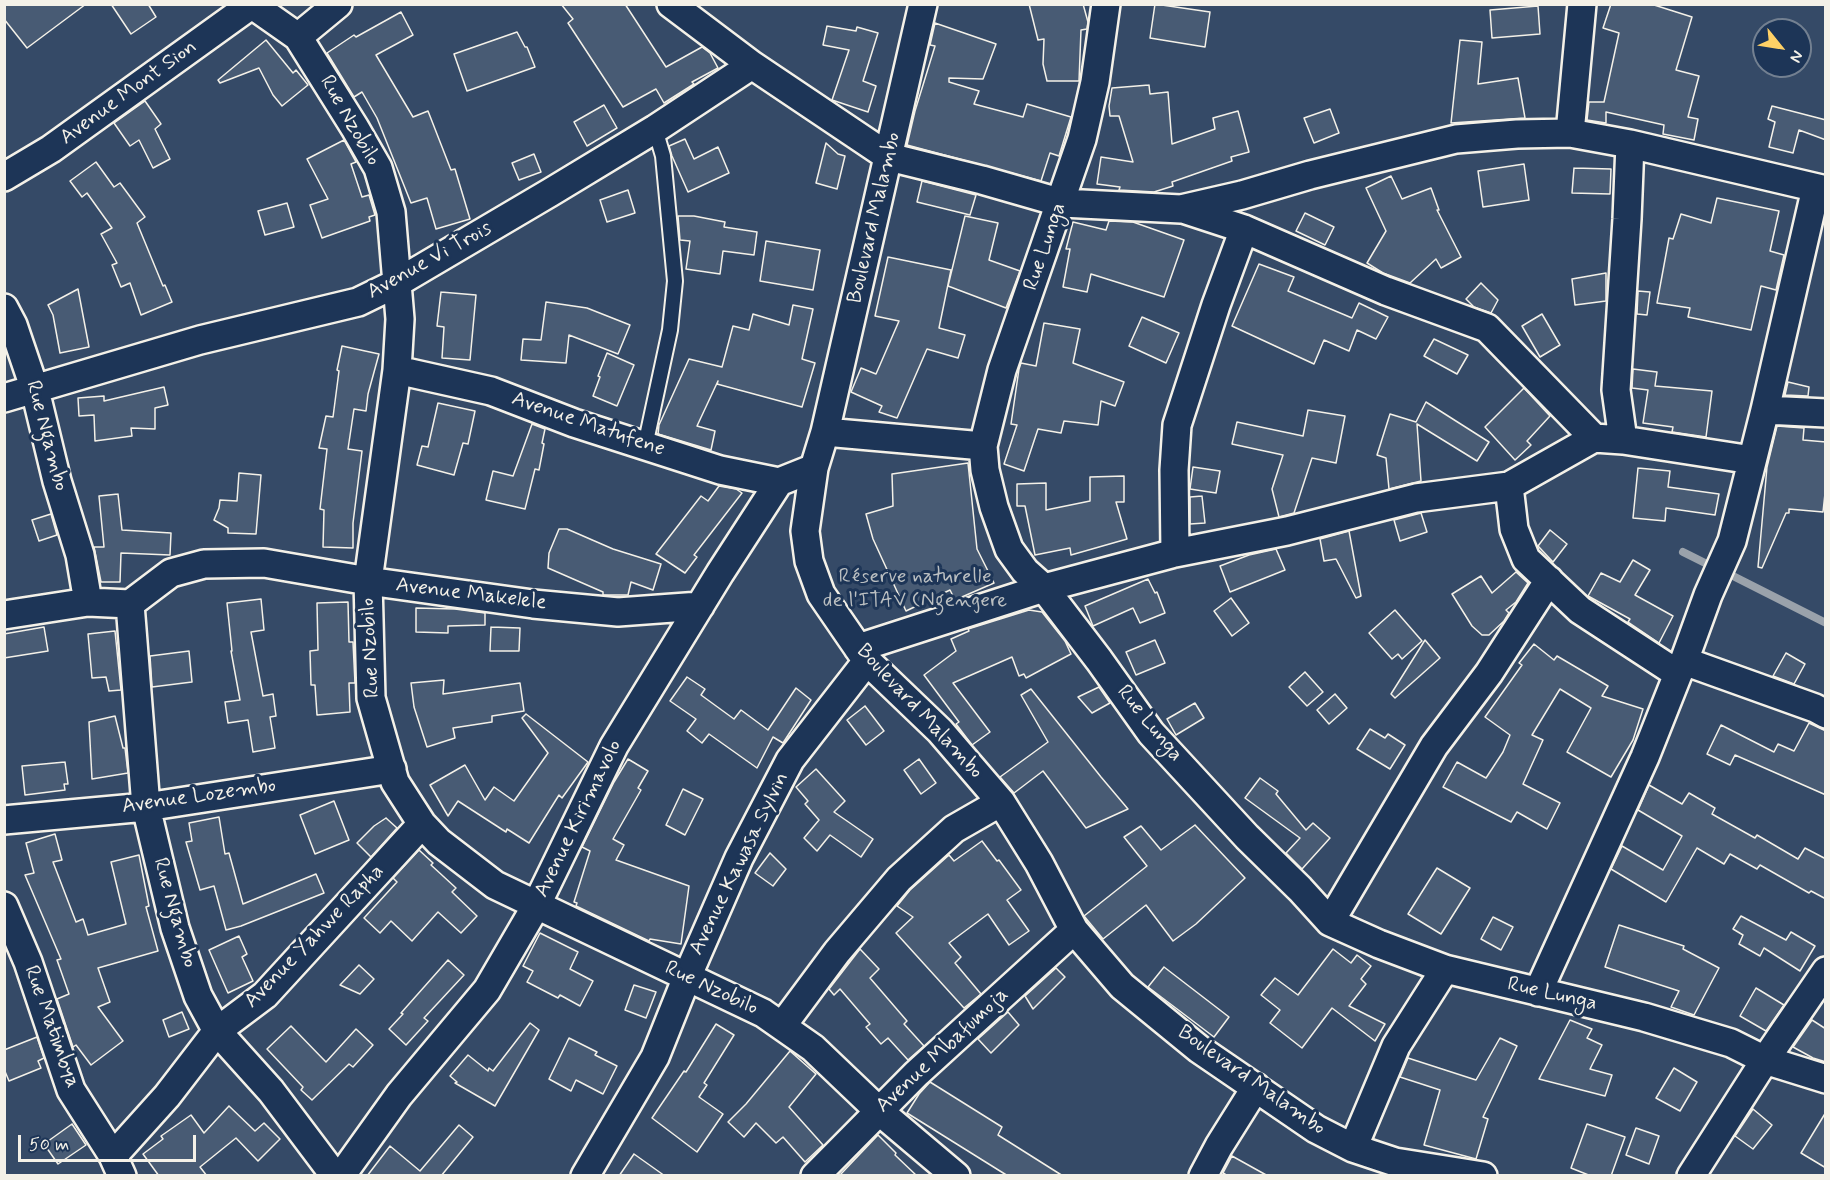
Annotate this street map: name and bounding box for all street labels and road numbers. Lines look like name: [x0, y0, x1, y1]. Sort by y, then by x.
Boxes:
street label: Avenue Mont Sion: [56, 35, 202, 151]
street label: Rue Nzobilo: [313, 71, 385, 171]
street label: Boulevard Malambo: [843, 130, 907, 306]
street label: Rue Lunga: [1019, 200, 1073, 294]
street label: Avenue Vi Trois: [363, 216, 497, 306]
street label: Rue Ngambo: [19, 378, 73, 494]
street label: Avenue Matufene: [508, 387, 668, 463]
street label: Avenue Makelele: [394, 573, 548, 617]
street label: Rue Nzobilo: [356, 597, 386, 699]
street label: Boulevard Malambo: [850, 639, 988, 785]
street label: Rue Lunga: [1110, 681, 1188, 767]
street label: Avenue Kirimavolo: [530, 736, 628, 902]
street label: Avenue Kawasa Sylvin: [685, 768, 795, 960]
street label: Avenue Lozembo: [120, 774, 278, 820]
street label: Rue Ngambo: [146, 855, 202, 971]
street label: Avenue Yahwe Rapha: [240, 860, 390, 1014]
street label: Rue Nzobilo: [660, 956, 762, 1022]
street label: Rue Matimbya: [17, 962, 85, 1092]
street label: Rue Lunga: [1505, 972, 1599, 1018]
street label: Avenue Mbafumoja: [871, 983, 1015, 1119]
street label: Boulevard Malambo: [1172, 1021, 1330, 1141]

